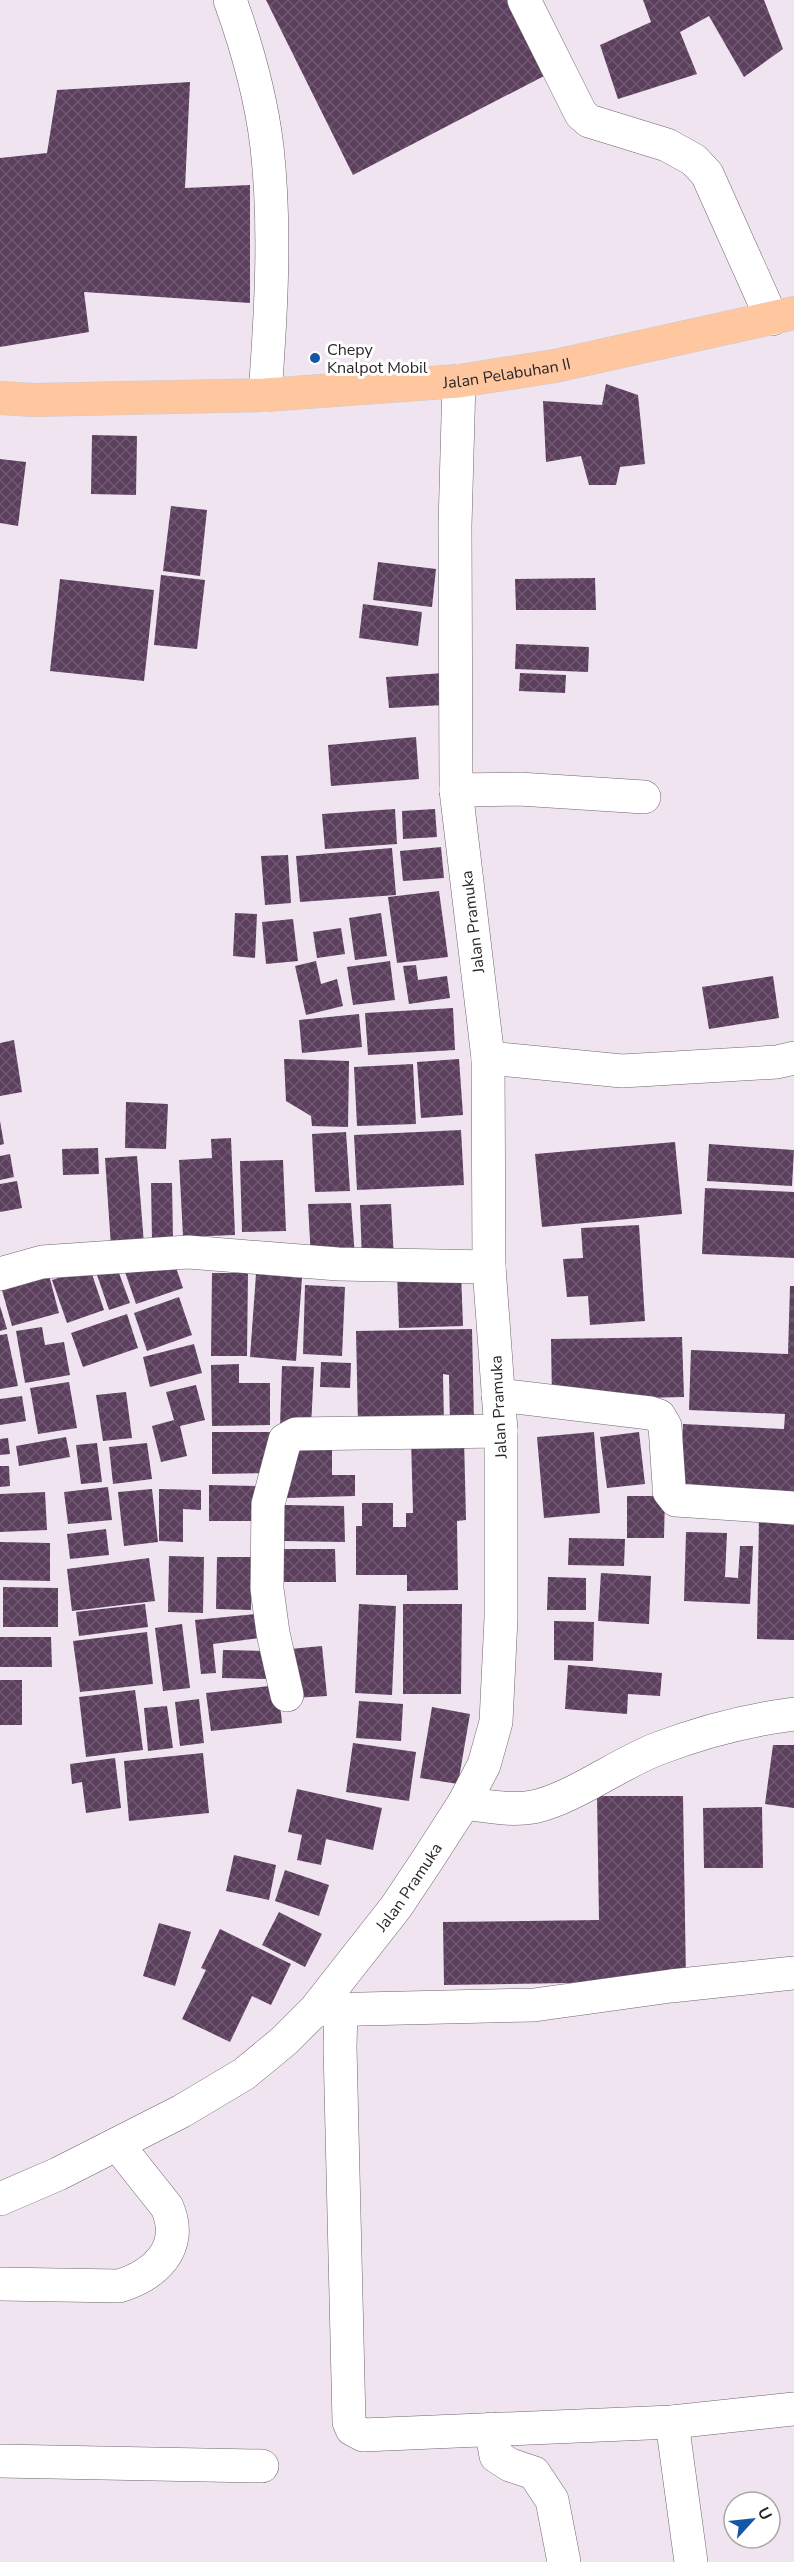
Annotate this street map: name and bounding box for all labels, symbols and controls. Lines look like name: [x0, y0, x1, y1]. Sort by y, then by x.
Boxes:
place label: Chepy Knalpot Mobil: [327, 339, 428, 379]
marker: Chepy Knalpot Mobil: [308, 351, 322, 365]
street label: Jalan Pelabuhan II: [441, 353, 573, 394]
street label: Jalan Pramuka: [456, 869, 490, 975]
street label: Jalan Pramuka: [485, 1355, 513, 1460]
street label: Jalan Pramuka: [370, 1839, 448, 1937]
north arrow: [722, 2490, 782, 2550]
text: U: [752, 2503, 777, 2524]

